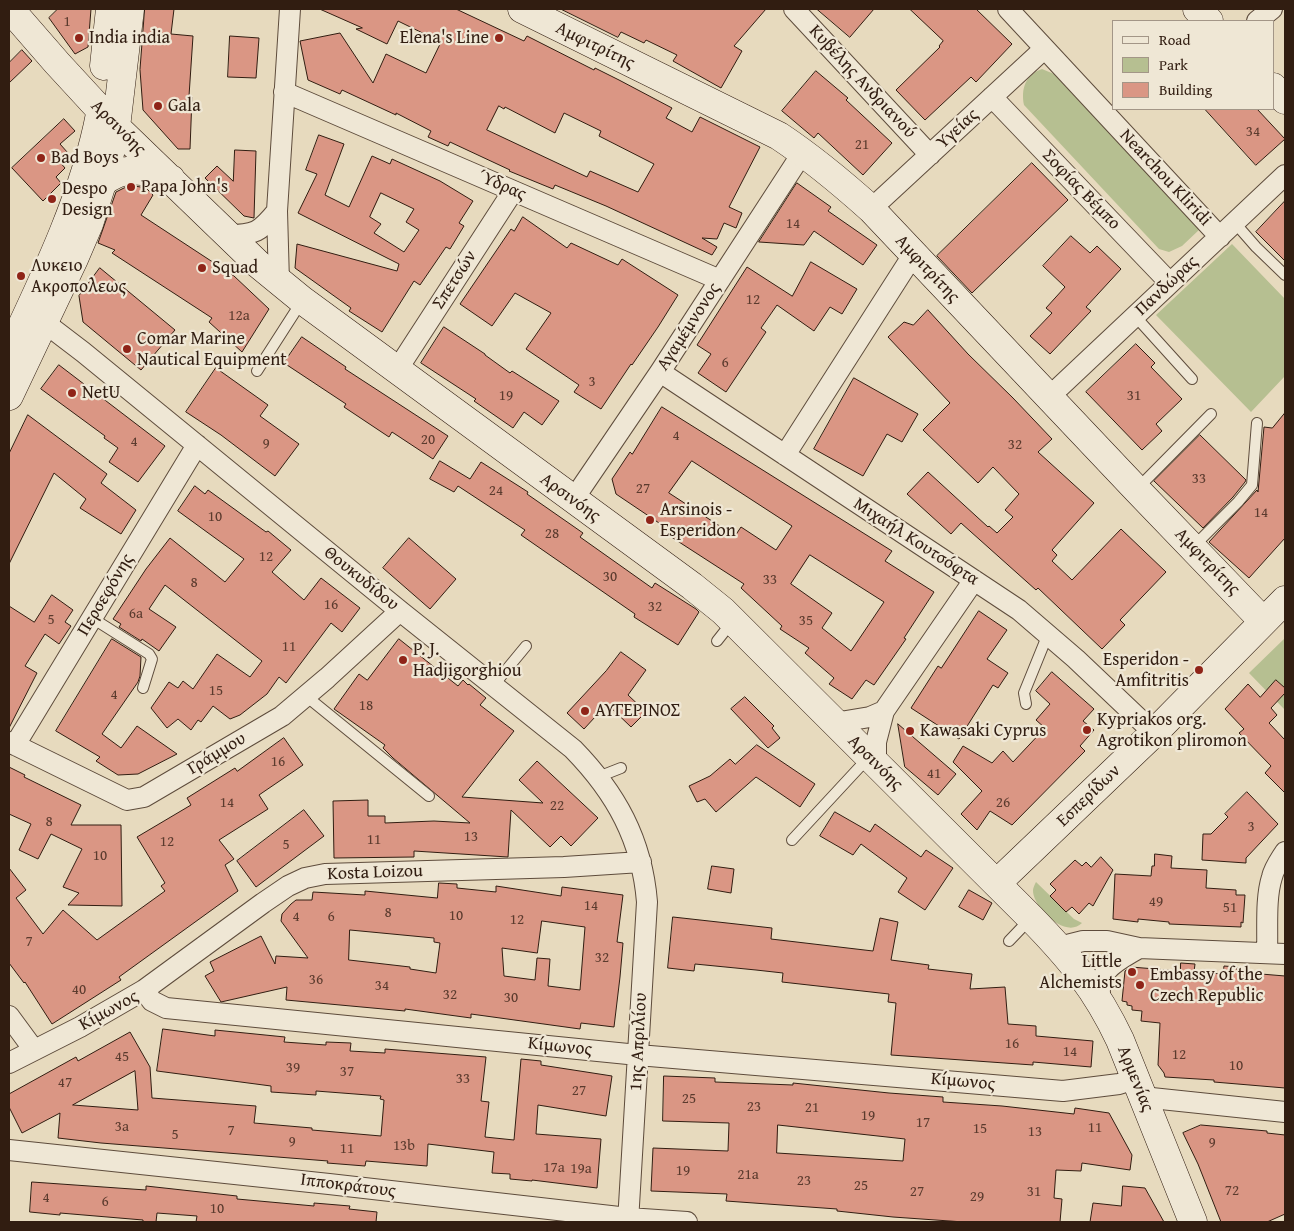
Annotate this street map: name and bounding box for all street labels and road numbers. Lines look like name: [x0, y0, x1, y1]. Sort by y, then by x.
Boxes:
street label: Αμφιτρίτης: [552, 18, 638, 74]
street label: Κυβέλης Ανδριανού: [804, 21, 920, 143]
street label: Αρσινόης: [86, 96, 150, 160]
street label: Υγείας: [933, 104, 983, 154]
street label: Nearchou Kliridi: [1115, 125, 1215, 231]
street label: Σοφίας Βέμπο: [1037, 145, 1125, 235]
street label: Ύδρας: [475, 166, 529, 206]
street label: Αμφιτρίτης: [890, 230, 964, 308]
street label: Σπετσών: [428, 247, 482, 313]
street label: Πανδώρας: [1131, 251, 1203, 321]
street label: Αγαμέμνονος: [653, 279, 725, 375]
street label: Αρσινόης: [536, 469, 604, 527]
street label: Μιχαήλ Κουτσόφτα: [849, 493, 983, 591]
street label: Αμφιτρίτης: [1170, 524, 1244, 600]
street label: Θουκυδίδου: [319, 542, 403, 616]
street label: Περσεφόνης: [73, 550, 139, 640]
street label: Γράμμου: [184, 728, 250, 780]
street label: Αρσινόης: [843, 731, 907, 795]
street label: Εσπερίδων: [1053, 760, 1125, 832]
street label: Kosta Loizou: [327, 861, 423, 885]
street label: Κίμωνος: [76, 986, 142, 1036]
street label: 1ης Απριλίου: [626, 992, 652, 1092]
street label: Κίμωνος: [527, 1033, 593, 1061]
street label: Αρμενίας: [1112, 1043, 1158, 1115]
street label: Κίμωνος: [930, 1068, 996, 1096]
street label: Ιπποκράτους: [299, 1169, 397, 1203]

